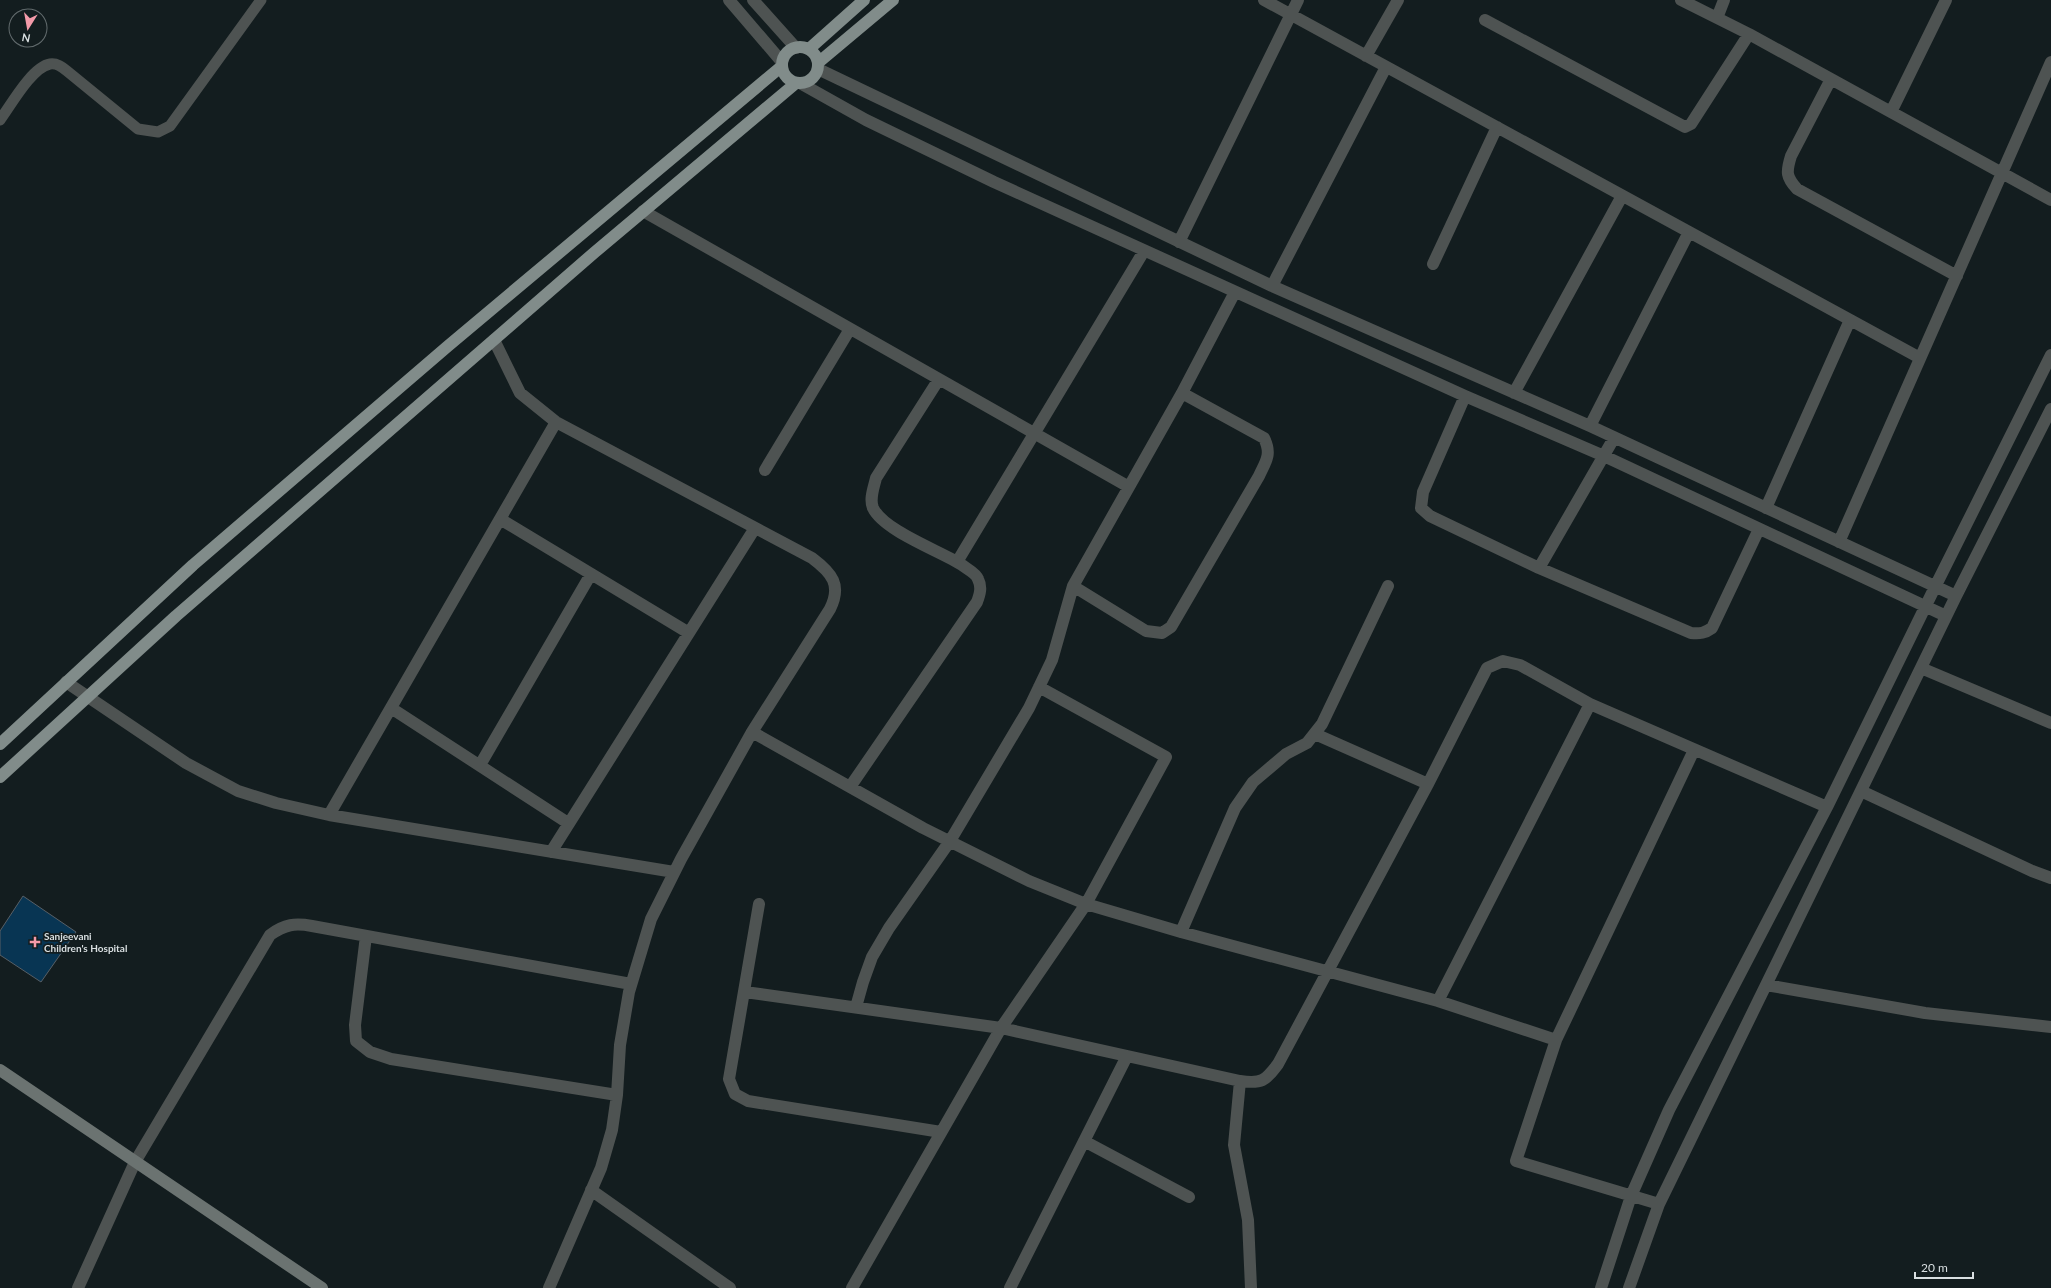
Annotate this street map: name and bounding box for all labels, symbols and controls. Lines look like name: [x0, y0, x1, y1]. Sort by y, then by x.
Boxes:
north arrow: [8, 8, 48, 48]
text: N: [21, 31, 31, 45]
place label: Sanjeevani Children's Hospital: [44, 930, 127, 954]
marker: Sanjeevani Children's Hospital: [29, 936, 41, 948]
scale bar: [1915, 1254, 1973, 1280]
text: 20 m: [1921, 1260, 1948, 1275]

